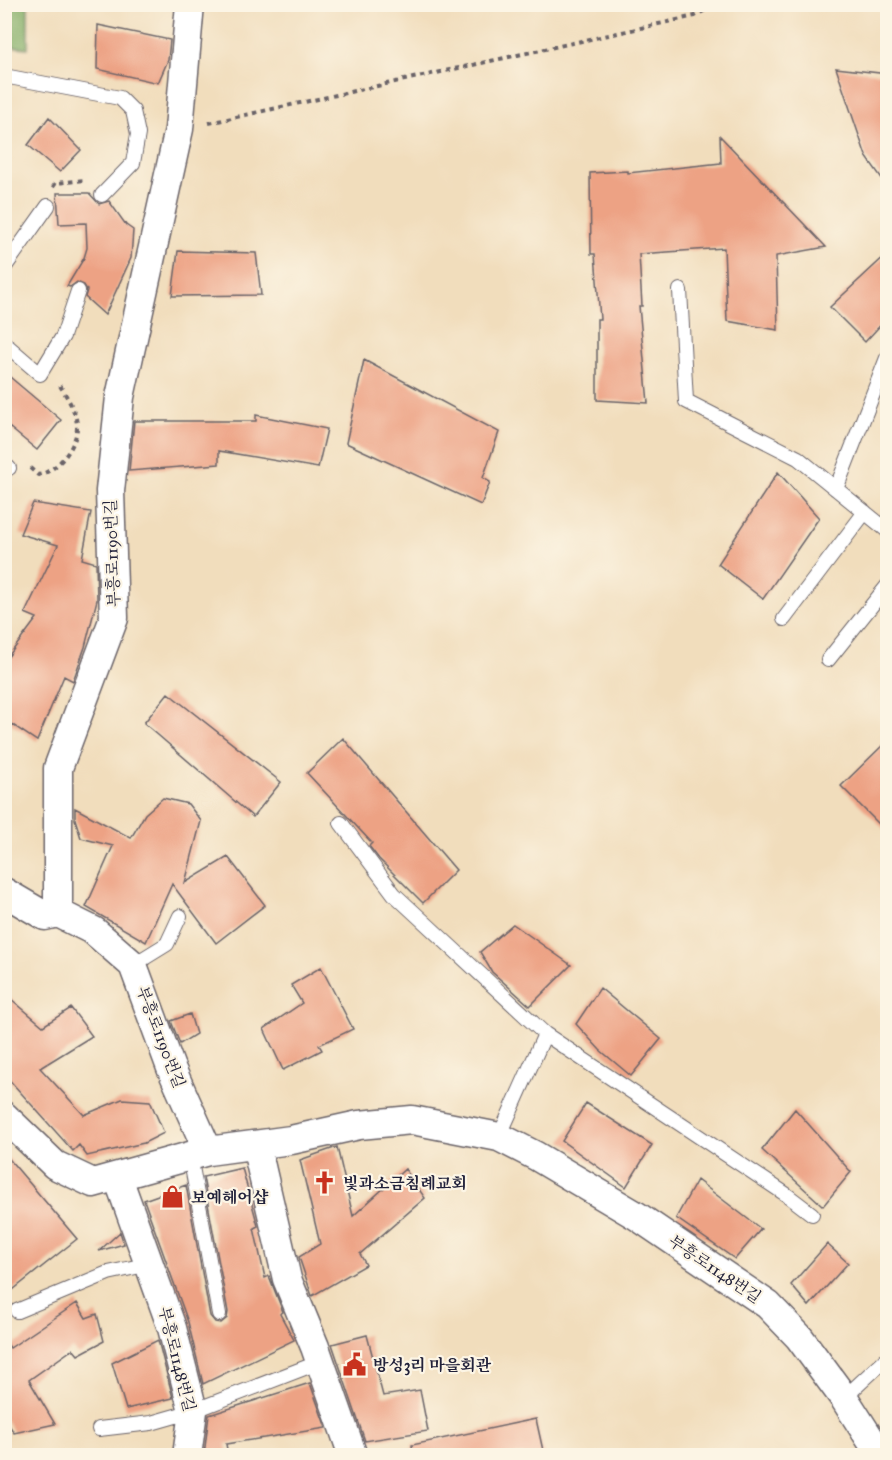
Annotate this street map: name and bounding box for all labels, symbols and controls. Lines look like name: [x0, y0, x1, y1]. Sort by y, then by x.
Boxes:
street label: 부흥로1190번길: [101, 499, 123, 607]
street label: 부흥로1190번길: [133, 983, 189, 1091]
church icon: 빛과소금침례교회: [312, 1170, 338, 1196]
place label: 빛과소금침례교회: [343, 1174, 467, 1193]
shop icon: 보예헤어샵: [160, 1184, 186, 1210]
place label: 보예헤어샵: [191, 1188, 269, 1207]
street label: 부흥로1148번길: [665, 1231, 765, 1307]
street label: 부흥로1148번길: [155, 1305, 199, 1413]
public building icon: 방성3리 마을회관: [342, 1352, 368, 1378]
place label: 방성3리 마을회관: [373, 1356, 492, 1376]

